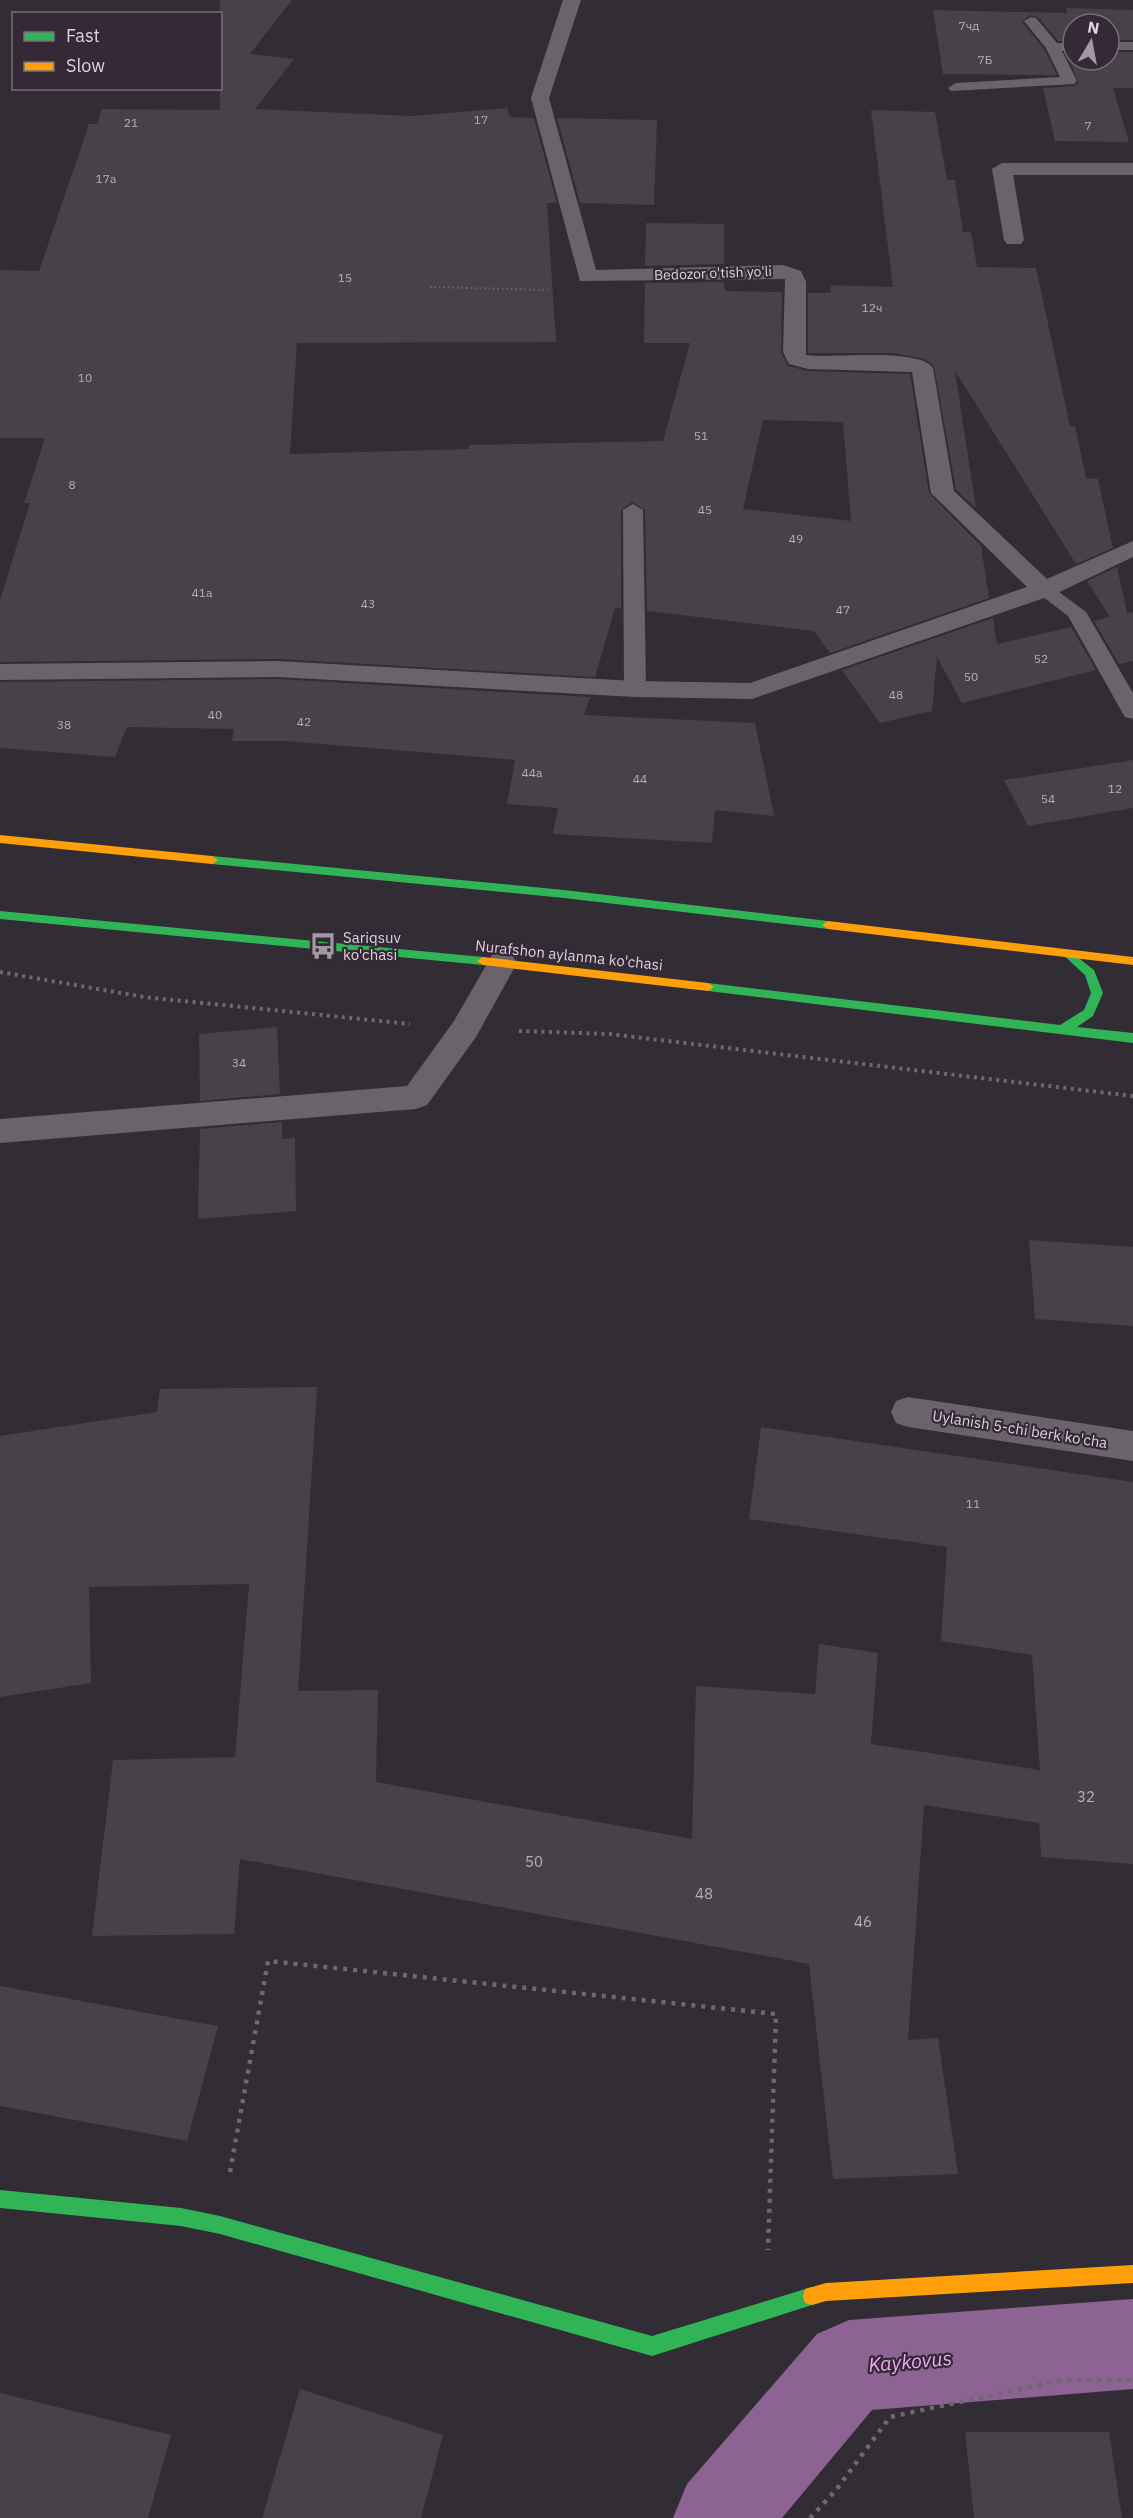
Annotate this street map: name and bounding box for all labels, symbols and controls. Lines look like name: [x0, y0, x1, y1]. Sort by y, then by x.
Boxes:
legend: [12, 12, 222, 90]
north arrow: [1061, 12, 1121, 72]
text: N: [1086, 16, 1101, 38]
house number: 7чд: [959, 18, 979, 33]
text: Fast: [66, 24, 100, 47]
house number: 7Б: [978, 52, 992, 67]
text: Slow: [66, 54, 105, 77]
house number: 17: [474, 112, 488, 127]
house number: 21: [124, 115, 138, 130]
house number: 7: [1084, 118, 1092, 133]
house number: 17а: [96, 171, 117, 186]
street label: Bedozor o'tish yo'li: [654, 262, 772, 284]
house number: 15: [338, 270, 352, 285]
house number: 12ч: [862, 300, 882, 315]
house number: 10: [78, 370, 92, 385]
house number: 51: [694, 428, 708, 443]
house number: 8: [68, 477, 76, 492]
house number: 45: [698, 502, 712, 517]
house number: 49: [789, 531, 803, 546]
house number: 41а: [192, 585, 213, 600]
house number: 43: [361, 596, 375, 611]
house number: 47: [836, 602, 850, 617]
house number: 52: [1034, 651, 1048, 666]
house number: 50: [964, 669, 978, 684]
house number: 48: [889, 687, 903, 702]
house number: 40: [208, 707, 222, 722]
house number: 42: [297, 714, 311, 729]
house number: 38: [57, 717, 71, 732]
house number: 44a: [522, 765, 543, 780]
house number: 44: [633, 771, 647, 786]
house number: 12: [1108, 781, 1122, 796]
house number: 54: [1041, 791, 1055, 806]
place label: Sariqsuv ko'chasi: [343, 928, 402, 964]
bus stop icon: Sariqsuv ko'chasi: [308, 931, 338, 961]
street label: Nurafshon aylanma ko'chasi: [474, 936, 664, 974]
house number: 34: [232, 1055, 246, 1070]
street label: Uylanish 5-chi berk ko'cha: [931, 1406, 1109, 1452]
house number: 11: [966, 1496, 980, 1511]
house number: 32: [1077, 1787, 1095, 1806]
house number: 50: [525, 1852, 543, 1871]
house number: 48: [695, 1884, 713, 1903]
house number: 46: [854, 1912, 872, 1931]
water label: Kaykovus: [867, 2344, 953, 2378]

